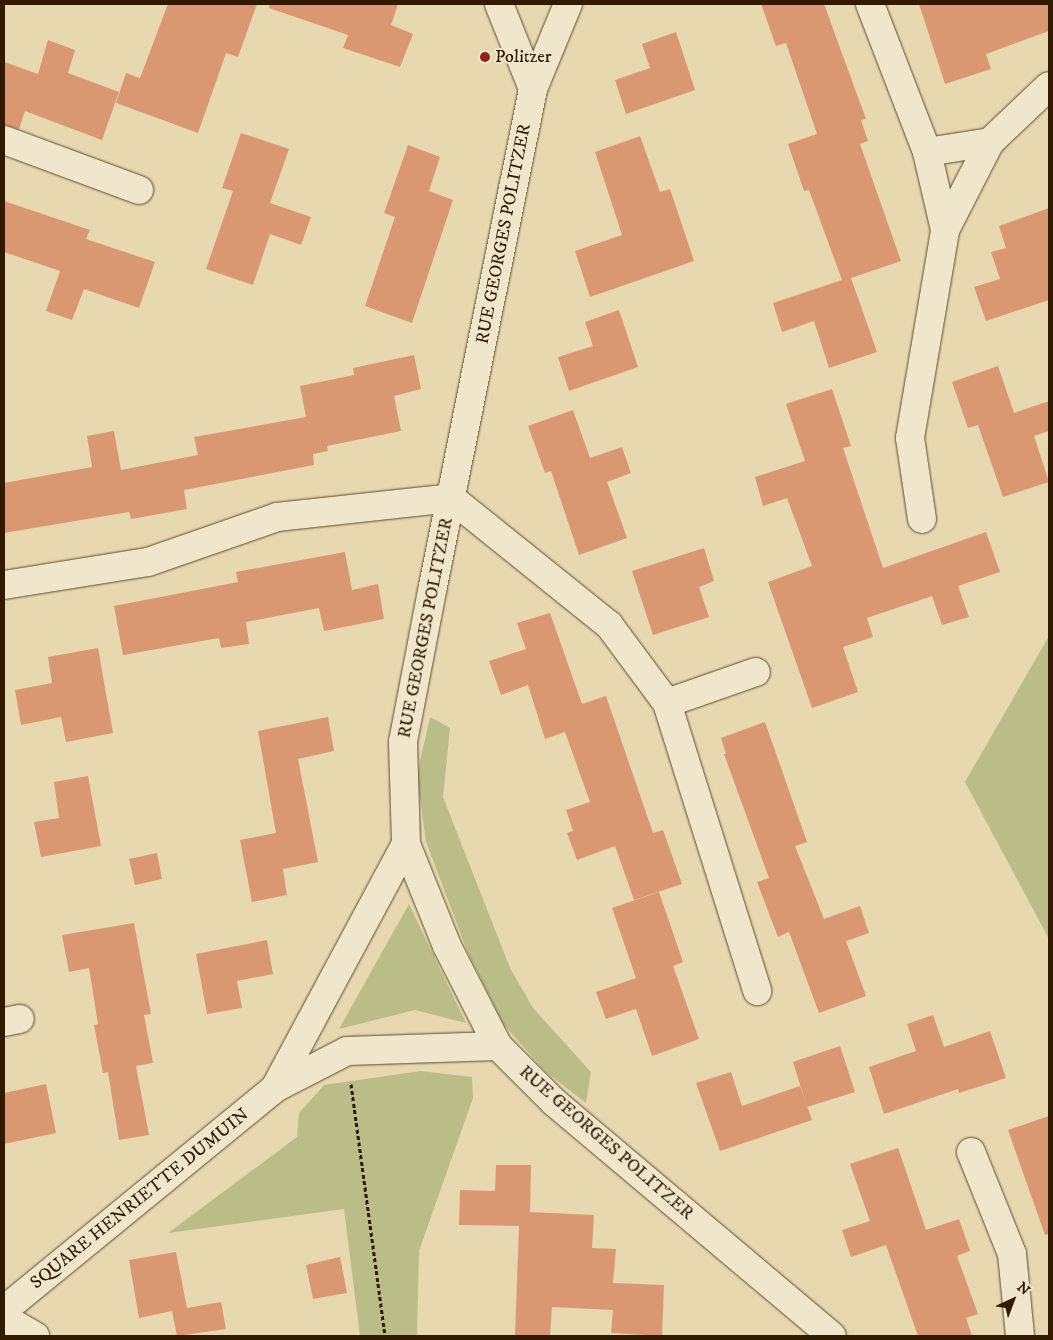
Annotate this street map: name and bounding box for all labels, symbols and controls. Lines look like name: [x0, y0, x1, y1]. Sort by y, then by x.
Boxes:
place label: Politzer: [495, 46, 551, 68]
marker: Politzer: [479, 51, 491, 63]
street label: RUE GEORGES POLITZER: [472, 122, 536, 346]
street label: RUE GEORGES POLITZER: [394, 516, 458, 740]
street label: RUE GEORGES POLITZER: [514, 1061, 698, 1225]
street label: SQUARE HENRIETTE DUMUIN: [26, 1104, 254, 1294]
north arrow: [988, 1275, 1038, 1325]
text: N: [1013, 1279, 1034, 1300]

